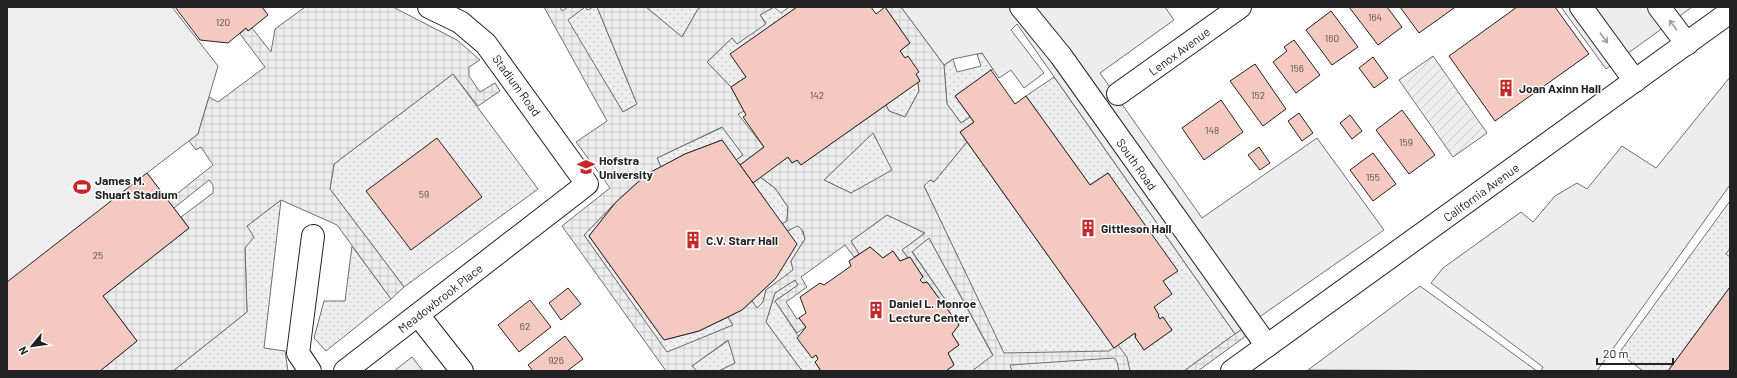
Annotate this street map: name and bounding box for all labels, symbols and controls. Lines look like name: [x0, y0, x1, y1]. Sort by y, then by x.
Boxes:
house number: 164: [1368, 11, 1382, 23]
house number: 120: [216, 16, 230, 28]
one-way arrow: [1669, 20, 1677, 31]
street label: Lenox Avenue: [1146, 24, 1212, 78]
house number: 160: [1325, 32, 1339, 44]
one-way arrow: [1600, 33, 1608, 44]
street label: Stadium Road: [490, 52, 544, 118]
house number: 156: [1290, 62, 1304, 74]
building icon: Joan Axinn Hall: [1496, 78, 1516, 98]
place label: Joan Axinn Hall: [1519, 81, 1601, 95]
house number: 142: [810, 89, 824, 101]
house number: 152: [1251, 89, 1265, 101]
house number: 148: [1205, 124, 1219, 136]
street label: South Road: [1114, 136, 1160, 192]
house number: 159: [1399, 136, 1413, 148]
place label: Hofstra University: [599, 153, 653, 181]
school or university icon: Hofstra University: [576, 157, 596, 177]
street label: California Avenue: [1440, 160, 1522, 224]
house number: 155: [1366, 171, 1380, 183]
place label: James M. Shuart Stadium: [95, 173, 178, 201]
sports icon: James M. Shuart Stadium: [72, 177, 92, 197]
house number: 59: [419, 188, 429, 200]
building icon: Gittleson Hall: [1078, 218, 1098, 238]
place label: Gittleson Hall: [1101, 221, 1171, 235]
building icon: C.V. Starr Hall: [683, 230, 703, 250]
place label: C.V. Starr Hall: [706, 233, 778, 247]
house number: 25: [93, 249, 103, 261]
street label: Meadowbrook Place: [395, 261, 485, 335]
place label: Daniel L. Monroe Lecture Center: [889, 296, 977, 324]
building icon: Daniel L. Monroe Lecture Center: [866, 300, 886, 320]
house number: 62: [520, 320, 530, 332]
north arrow: [12, 326, 52, 366]
scale bar: [1597, 340, 1673, 366]
text: N: [15, 345, 30, 357]
text: 20 m: [1603, 346, 1629, 360]
house number: 926: [548, 354, 564, 366]

